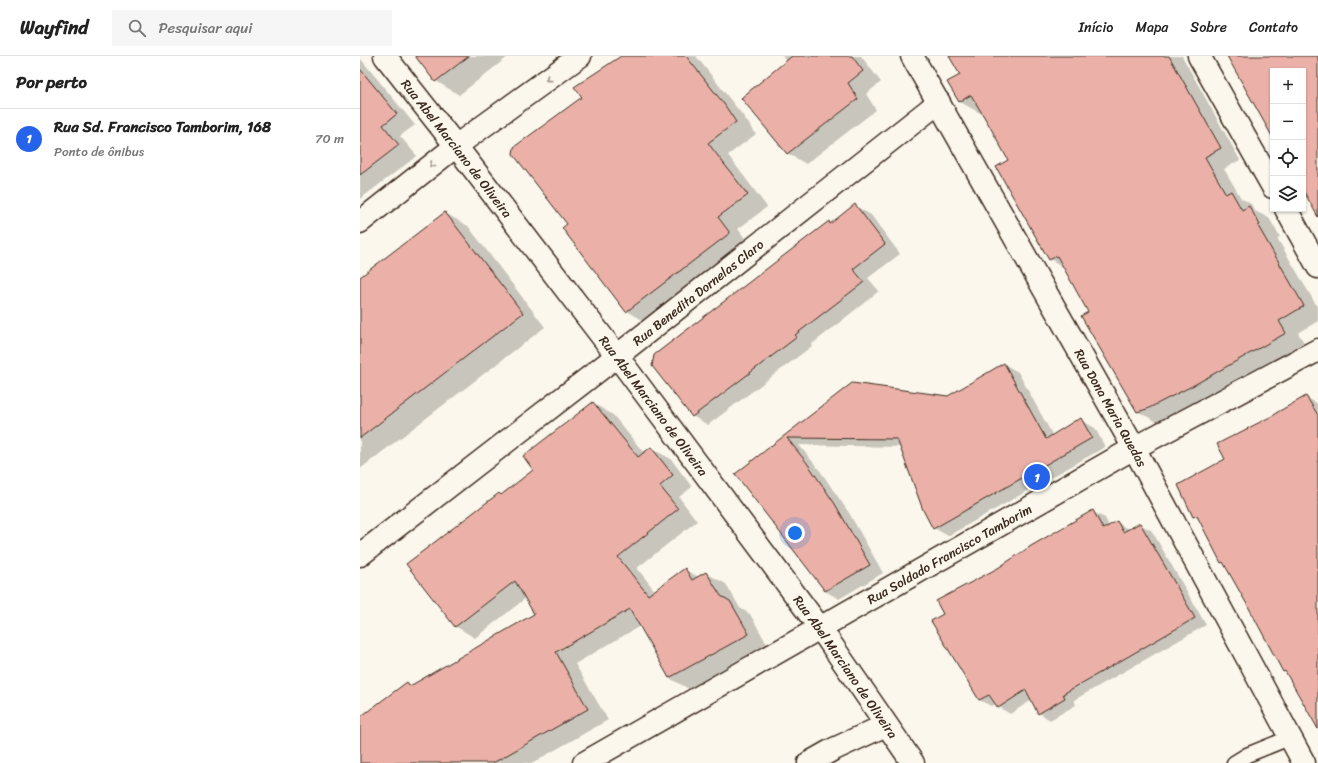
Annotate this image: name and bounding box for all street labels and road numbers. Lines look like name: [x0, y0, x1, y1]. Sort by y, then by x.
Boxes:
street label: Rua Abel Marciano de Oliveira: [395, 74, 518, 223]
street label: Rua Benedita Dornelas Claro: [627, 233, 769, 352]
street label: Rua Abel Marciano de Oliveira: [593, 331, 714, 482]
street label: Rua Dona Maria Quedas: [1068, 344, 1153, 471]
street label: Rua Soldado Francisco Tamborim: [863, 498, 1037, 611]
street label: Rua Abel Marciano de Oliveira: [787, 590, 904, 744]

